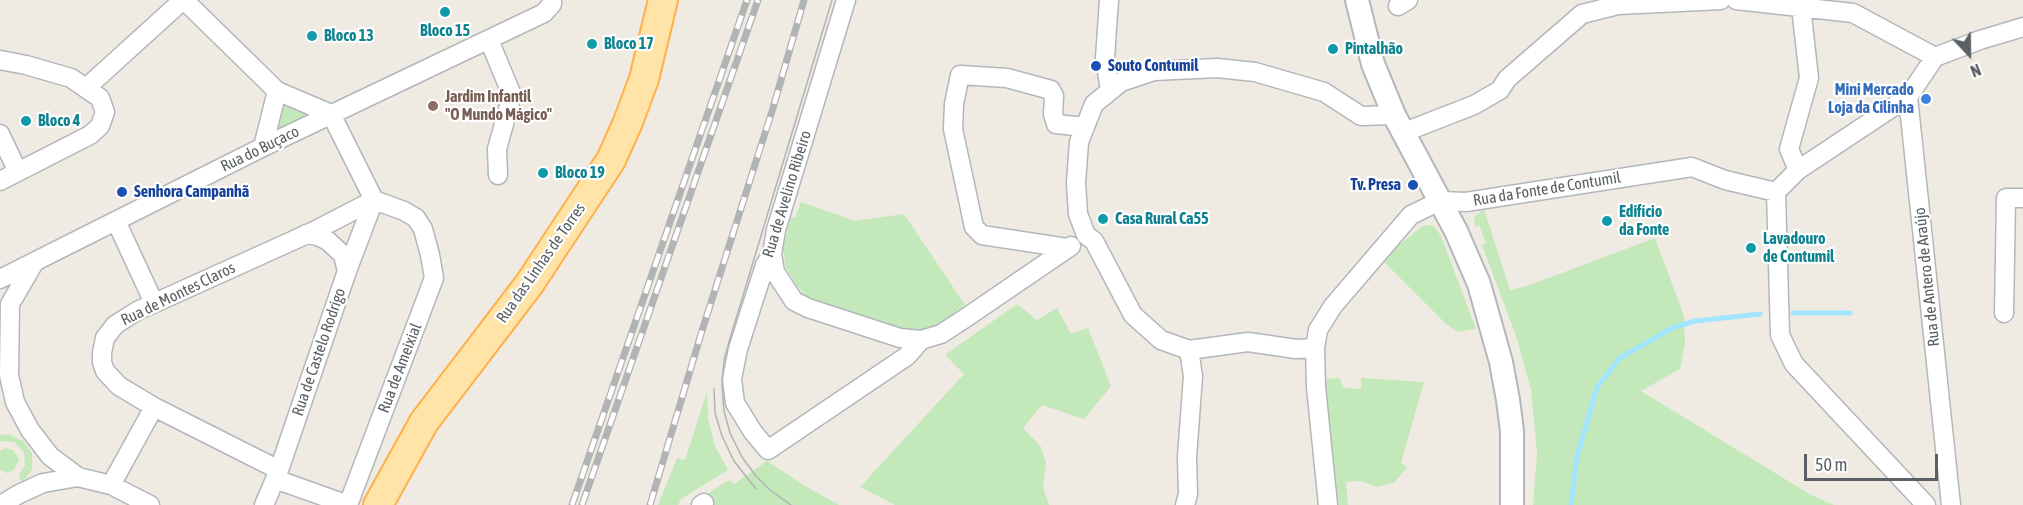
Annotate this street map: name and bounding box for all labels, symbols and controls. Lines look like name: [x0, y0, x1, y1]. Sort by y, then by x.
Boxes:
marker: Bloco 15: [438, 5, 452, 19]
place label: Bloco 15: [420, 21, 470, 41]
north arrow: [1939, 24, 1999, 84]
place label: Bloco 13: [324, 26, 374, 46]
marker: Bloco 13: [305, 29, 319, 43]
place label: Bloco 17: [604, 34, 654, 54]
marker: Bloco 17: [585, 37, 599, 51]
place label: Pintalhão: [1345, 39, 1403, 59]
marker: Pintalhão: [1326, 42, 1340, 56]
place label: Souto Contumil: [1108, 56, 1198, 76]
marker: Souto Contumil: [1089, 59, 1103, 73]
text: N: [1968, 61, 1984, 81]
place label: Mini Mercado Loja da Cilinha: [1828, 80, 1914, 118]
place label: Jardim Infantil "O Mundo Mágico": [445, 87, 552, 125]
marker: Mini Mercado Loja da Cilinha: [1919, 92, 1933, 106]
marker: Jardim Infantil "O Mundo Mágico": [426, 99, 440, 113]
place label: Bloco 4: [38, 111, 80, 131]
marker: Bloco 4: [19, 114, 33, 128]
street label: Rua do Buçaco: [218, 122, 302, 176]
street label: Rua de Avelino Ribeiro: [759, 128, 815, 260]
place label: Bloco 19: [555, 163, 605, 183]
marker: Bloco 19: [536, 166, 550, 180]
street label: Rua da Fonte de Contumil: [1472, 168, 1622, 210]
place label: Tv. Presa: [1351, 175, 1401, 195]
marker: Tv. Presa: [1406, 178, 1420, 192]
place label: Senhora Campanhã: [134, 182, 249, 202]
marker: Senhora Campanhã: [115, 185, 129, 199]
street label: Rua das Linhas de Torres: [492, 199, 590, 327]
place label: Edifício da Fonte: [1619, 202, 1669, 240]
street label: Rua de Antero de Araújo: [1910, 206, 1944, 348]
place label: Casa Rural Ca55: [1115, 209, 1209, 229]
marker: Casa Rural Ca55: [1096, 212, 1110, 226]
marker: Edifício da Fonte: [1600, 214, 1614, 228]
place label: Lavadouro de Contumil: [1763, 229, 1834, 267]
marker: Lavadouro de Contumil: [1744, 241, 1758, 255]
street label: Rua de Montes Claros: [118, 258, 238, 330]
street label: Rua de Castelo Rodrigo: [288, 286, 350, 418]
street label: Rua de Ameixial: [374, 320, 426, 416]
scale bar: [1807, 442, 1940, 480]
text: 50 m: [1815, 454, 1847, 475]

